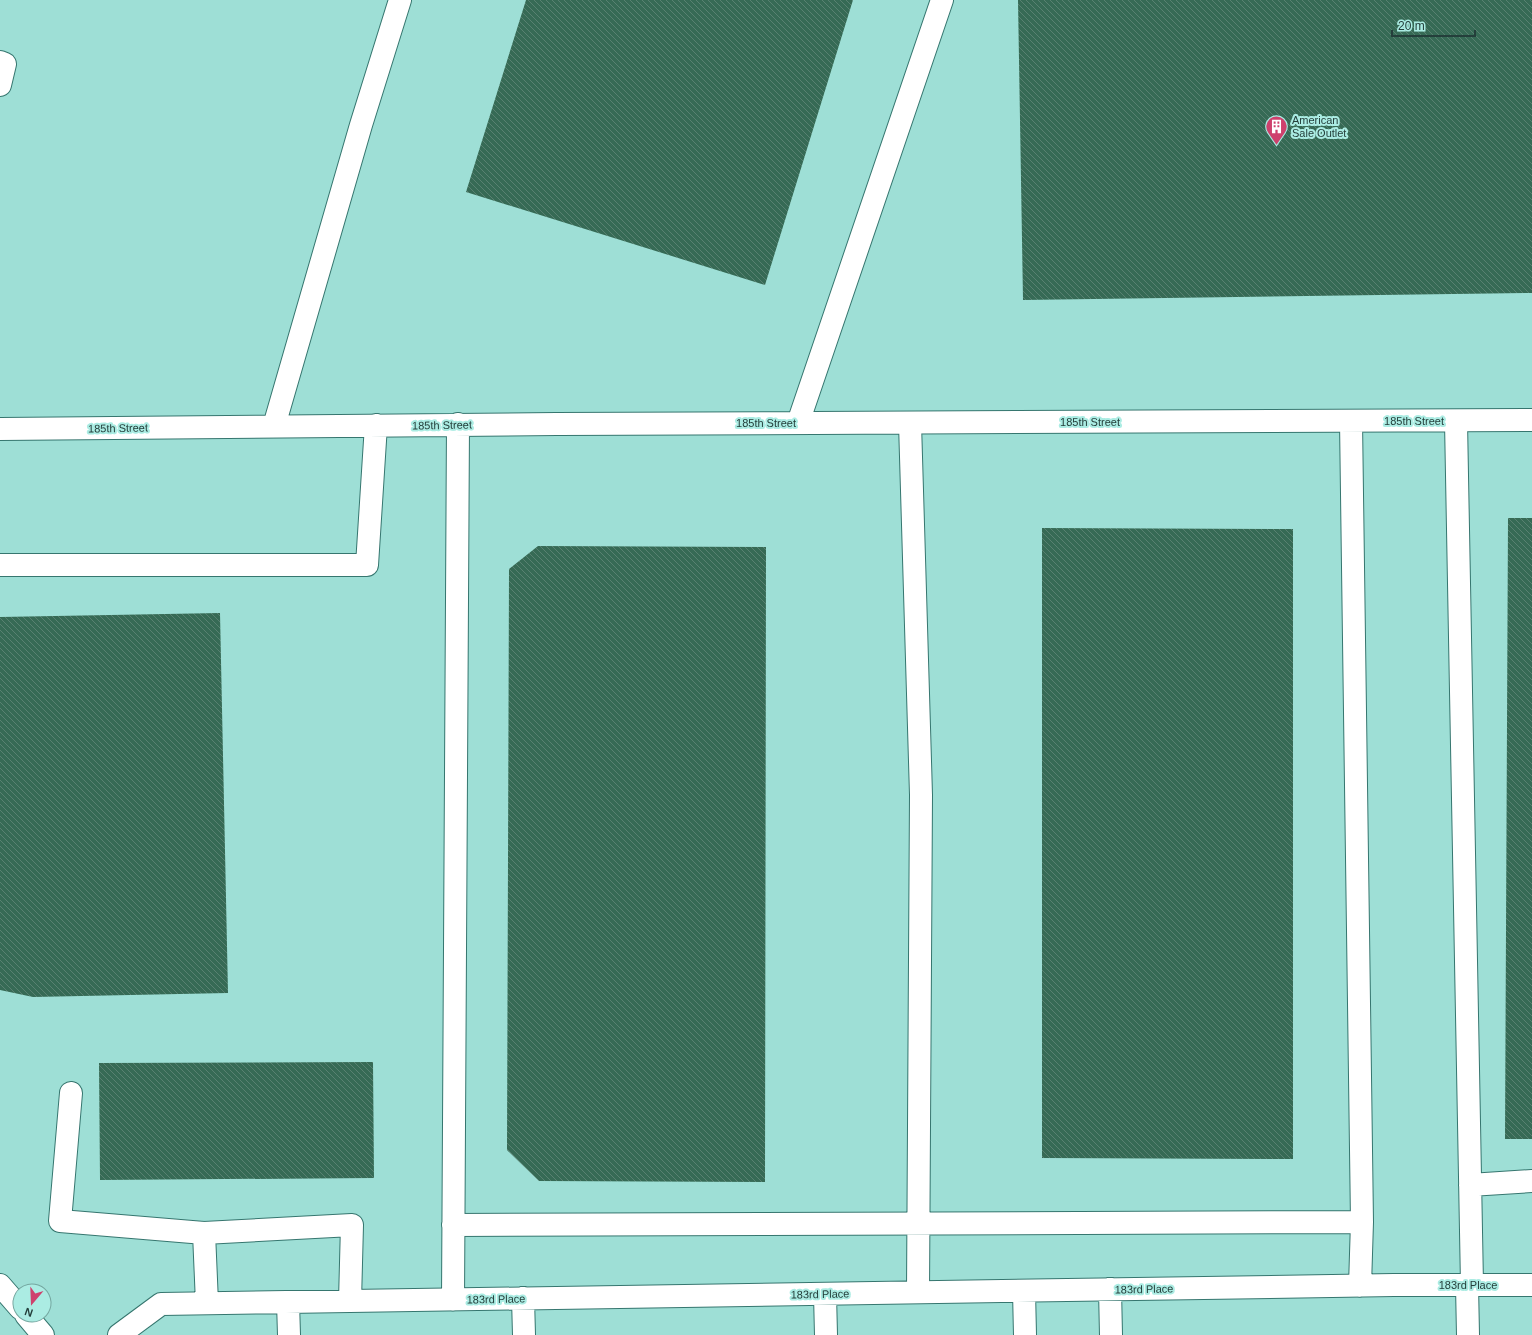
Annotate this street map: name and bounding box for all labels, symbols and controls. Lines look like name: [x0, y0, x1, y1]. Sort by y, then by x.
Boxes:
scale bar: [1392, 12, 1475, 38]
text: 20 m: [1398, 19, 1425, 33]
building icon: American Sale Outlet: [1263, 113, 1289, 146]
place label: American Sale Outlet: [1292, 114, 1346, 139]
street label: 185th Street: [1384, 415, 1444, 427]
street label: 185th Street: [1060, 416, 1120, 428]
street label: 185th Street: [736, 417, 796, 429]
street label: 185th Street: [412, 418, 472, 432]
street label: 185th Street: [88, 421, 148, 435]
street label: 183rd Place: [1439, 1279, 1497, 1291]
street label: 183rd Place: [1115, 1282, 1173, 1296]
north arrow: [12, 1283, 52, 1323]
street label: 183rd Place: [791, 1287, 849, 1301]
street label: 183rd Place: [467, 1292, 525, 1306]
text: N: [23, 1305, 34, 1319]

